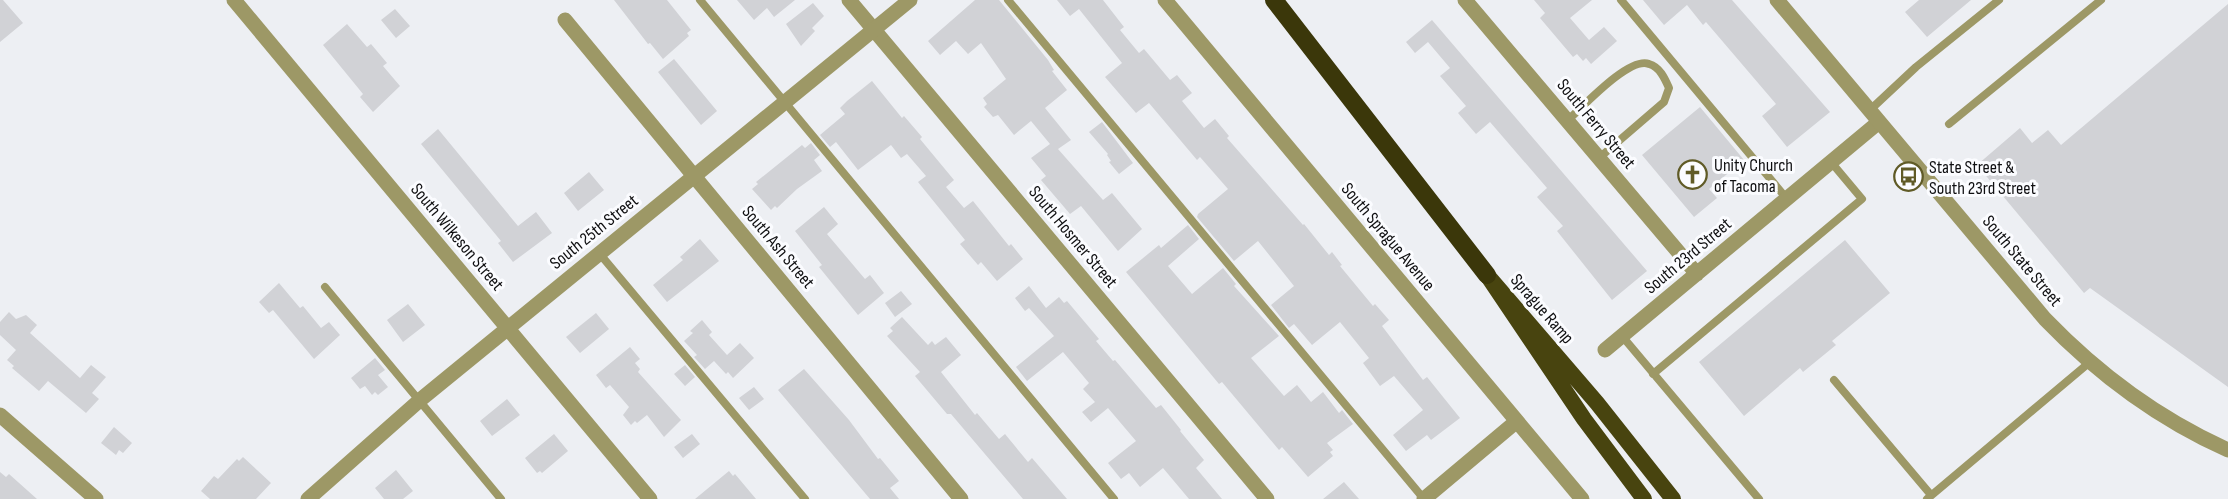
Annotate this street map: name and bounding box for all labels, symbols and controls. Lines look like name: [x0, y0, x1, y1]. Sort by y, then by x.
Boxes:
street label: South Ferry Street: [1552, 75, 1640, 174]
place label: Unity Church of Tacoma: [1714, 155, 1793, 197]
place label: State Street & South 23rd Street: [1929, 157, 2036, 199]
church icon: Unity Church of Tacoma: [1677, 159, 1709, 191]
bus stop icon: State Street & South 23rd Street: [1892, 161, 1924, 193]
street label: South Wilkeson Street: [406, 179, 508, 295]
street label: South Sprague Avenue: [1337, 179, 1439, 295]
street label: South Hosmer Street: [1024, 182, 1122, 293]
street label: South 25th Street: [546, 190, 643, 274]
street label: South Ash Street: [737, 201, 819, 293]
street label: South State Street: [1978, 211, 2066, 311]
street label: South 23rd Street: [1640, 213, 1736, 298]
street label: Sprague Ramp: [1506, 270, 1578, 348]

